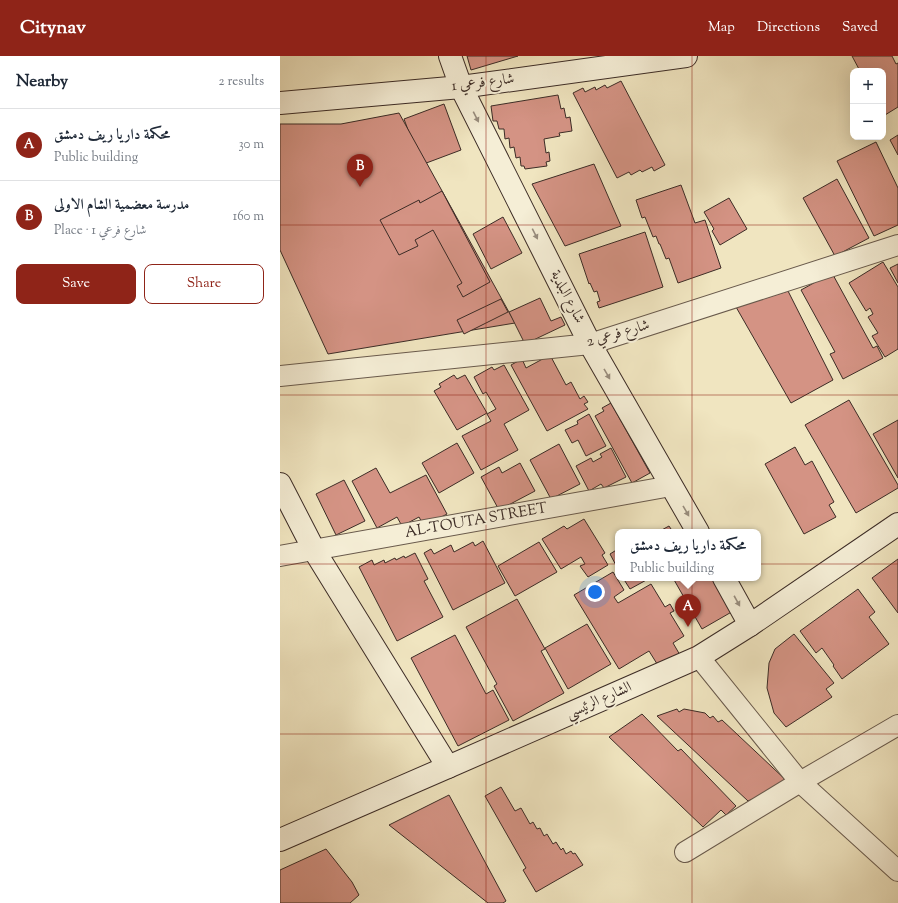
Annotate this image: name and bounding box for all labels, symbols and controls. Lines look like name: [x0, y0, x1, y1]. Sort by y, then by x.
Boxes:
text: Citynav: [20, 15, 86, 42]
text: Map: [708, 18, 735, 38]
text: Directions: [757, 18, 820, 38]
text: Saved: [842, 18, 878, 38]
map controls: [850, 68, 886, 140]
button: +: [850, 68, 886, 104]
street label: شارع فرعي 1: [450, 69, 516, 98]
text: Nearby: [16, 70, 68, 94]
text: 2 results: [219, 73, 264, 91]
button: −: [850, 104, 886, 140]
one-way arrow: [473, 112, 480, 123]
text: محكمة داريا ريف دمشق: [54, 125, 170, 146]
text: A: [24, 136, 34, 154]
text: 30 m: [238, 136, 264, 154]
text: Public building: [54, 149, 138, 167]
pin: B: [347, 154, 373, 187]
text: مدرسة معضمية الشام الاولى: [54, 195, 189, 216]
text: B: [25, 208, 33, 226]
text: 160 m: [233, 208, 264, 226]
text: Place · شارع فرعي 1: [54, 222, 146, 240]
one-way arrow: [532, 228, 538, 239]
button: Save: [16, 264, 136, 304]
button: Share: [144, 264, 264, 304]
street label: شارع البلدية: [544, 267, 589, 328]
street label: شارع فرعي 2: [584, 315, 652, 354]
one-way arrow: [604, 368, 611, 380]
street label: AL-TOUTA STREET: [403, 498, 549, 544]
one-way arrow: [682, 505, 689, 517]
popup: [615, 529, 761, 581]
text: محكمة داريا ريف دمشق: [630, 536, 746, 557]
text: Public building: [630, 560, 714, 578]
your location: [585, 582, 605, 602]
pin: A: [675, 594, 701, 627]
one-way arrow: [734, 595, 740, 607]
street label: الشارع الرئيسي: [563, 677, 636, 727]

